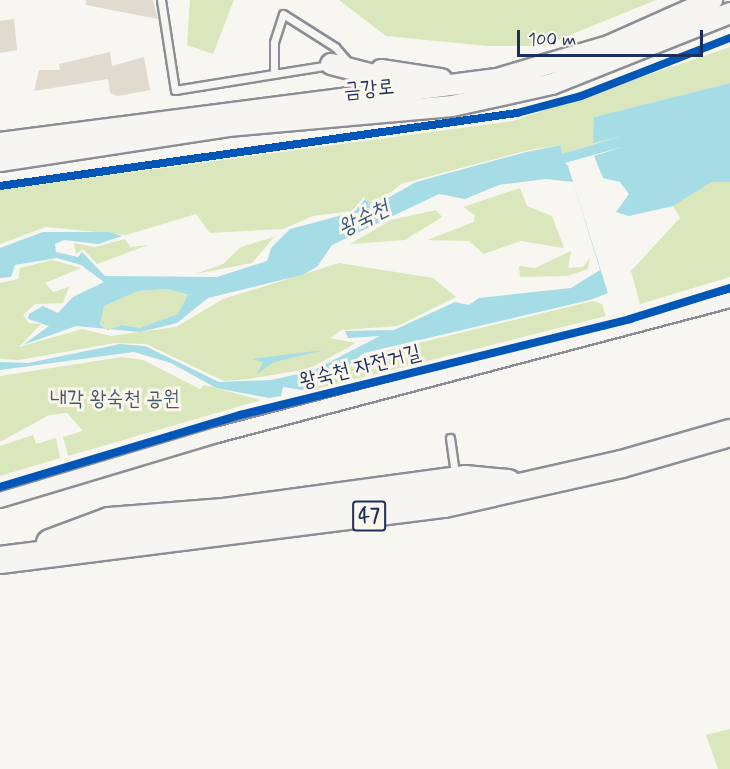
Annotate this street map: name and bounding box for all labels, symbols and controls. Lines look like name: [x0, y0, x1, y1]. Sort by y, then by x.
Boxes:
scale bar: [520, 18, 706, 56]
text: 100 m: [528, 28, 576, 52]
street label: 금강로: [343, 74, 395, 104]
water label: 왕숙천: [334, 195, 394, 243]
street label: 왕숙천 자전거길: [297, 340, 423, 394]
park label: 내각 왕숙천 공원: [50, 386, 180, 412]
road number: 47: [351, 499, 387, 533]

